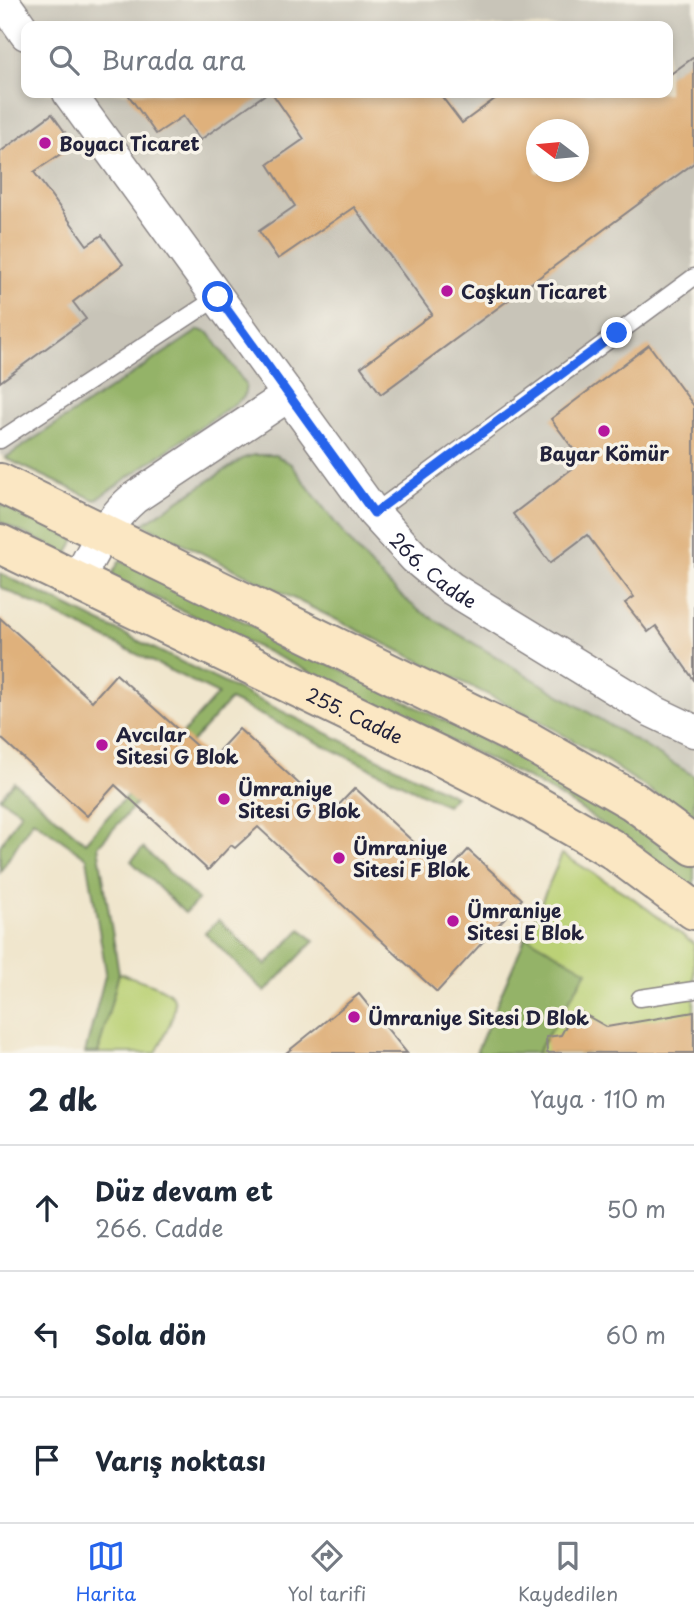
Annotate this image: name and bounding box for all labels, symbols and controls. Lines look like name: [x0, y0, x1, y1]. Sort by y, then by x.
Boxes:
search box: [21, 21, 673, 98]
text: Burada ara: [101, 40, 245, 79]
icon: search: [45, 41, 83, 79]
north arrow: [526, 119, 589, 182]
place label: Boyacı Ticaret: [59, 129, 200, 157]
marker: Boyacı Ticaret: [37, 135, 53, 151]
place label: Coşkun Ticaret: [461, 277, 607, 305]
route start: [202, 281, 233, 312]
marker: Coşkun Ticaret: [439, 283, 455, 299]
route end: [601, 317, 632, 348]
marker: Bayar Kömür: [596, 423, 612, 439]
place label: Bayar Kömür: [539, 439, 669, 467]
street label: 266. Cadde: [384, 526, 482, 615]
street label: 255. Cadde: [302, 680, 408, 750]
place label: Avcılar Sitesi G Blok: [116, 720, 239, 770]
marker: Avcılar Sitesi G Blok: [94, 737, 110, 753]
place label: Ümraniye Sitesi G Blok: [238, 774, 361, 824]
marker: Ümraniye Sitesi G Blok: [216, 791, 232, 807]
place label: Ümraniye Sitesi F Blok: [353, 833, 470, 883]
marker: Ümraniye Sitesi F Blok: [331, 850, 347, 866]
place label: Ümraniye Sitesi E Blok: [467, 896, 584, 946]
marker: Ümraniye Sitesi E Blok: [445, 913, 461, 929]
place label: Ümraniye Sitesi D Blok: [368, 1003, 589, 1031]
marker: Ümraniye Sitesi D Blok: [346, 1009, 362, 1025]
text: 2 dk: [28, 1076, 97, 1121]
text: Yaya · 110 m: [530, 1081, 666, 1116]
text: Düz devam et: [95, 1171, 273, 1210]
icon: ahead: [28, 1189, 66, 1227]
text: 50 m: [606, 1191, 666, 1226]
text: 266. Cadde: [95, 1210, 223, 1245]
icon: left: [28, 1315, 66, 1353]
text: Sola dön: [95, 1315, 206, 1354]
text: 60 m: [606, 1317, 666, 1352]
icon: arrive: [28, 1441, 66, 1479]
text: Varış noktası: [95, 1441, 266, 1480]
tab: Harita: [76, 1537, 136, 1607]
tab: Yol tarifi: [288, 1537, 366, 1607]
tab: Kaydedilen: [518, 1537, 618, 1607]

